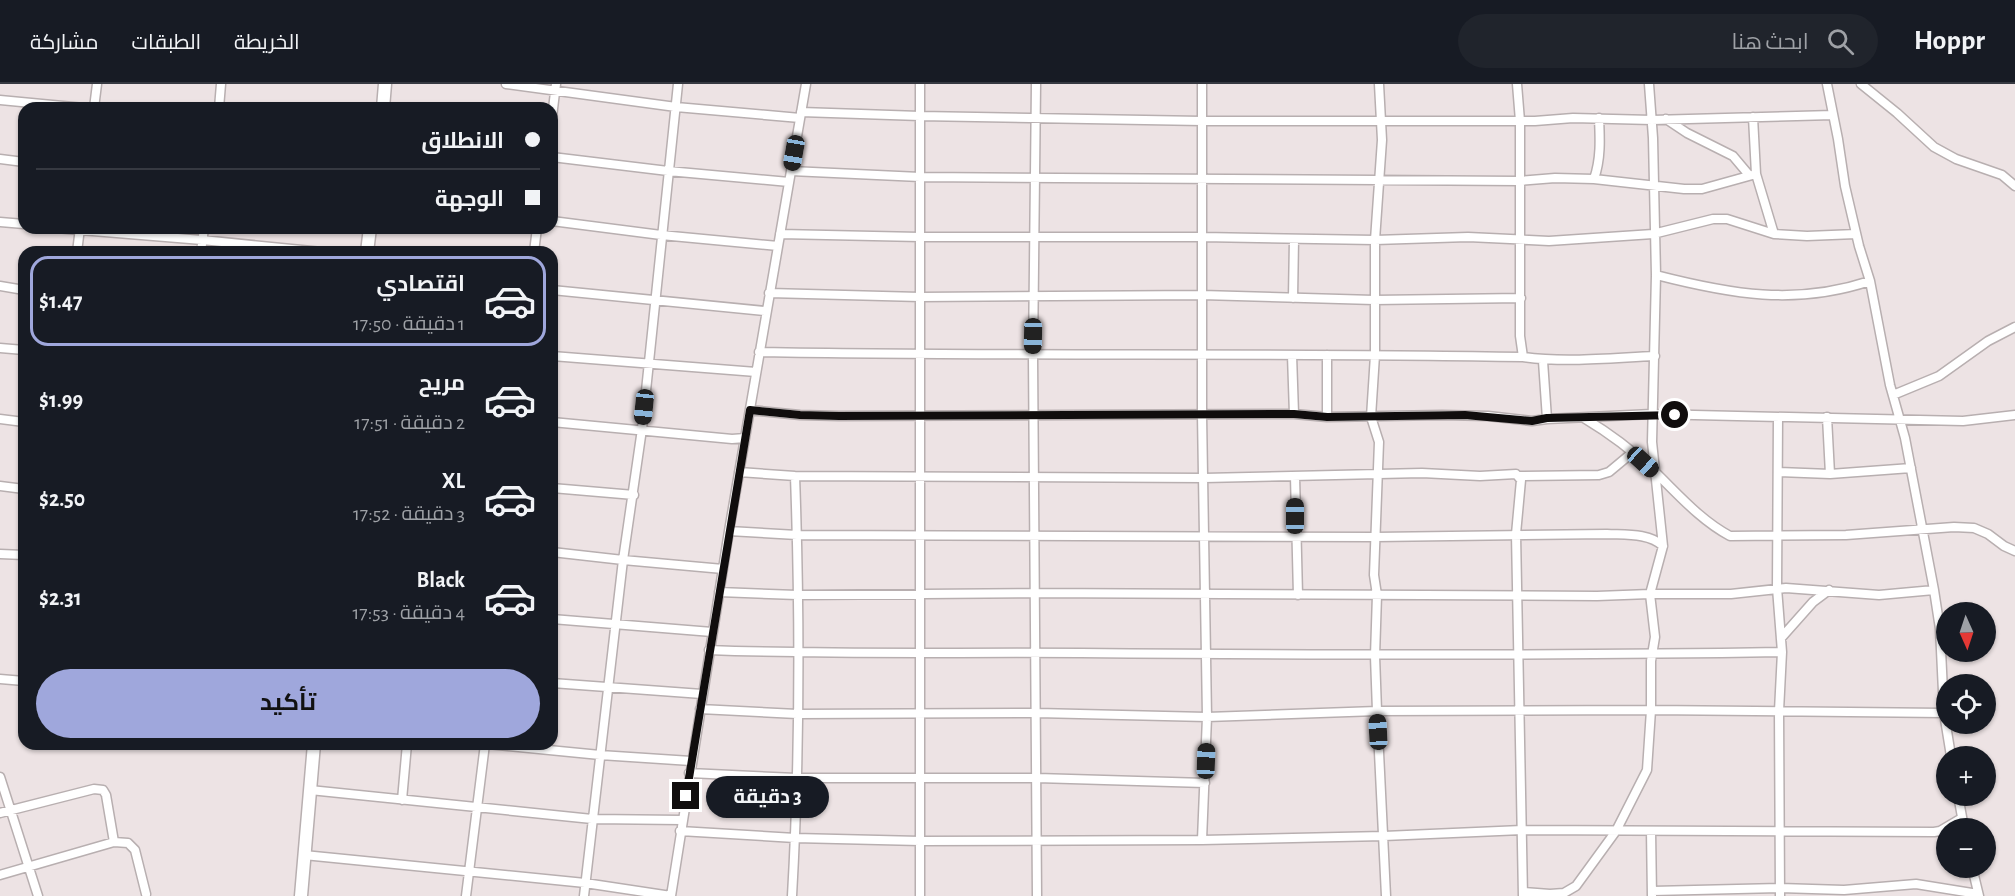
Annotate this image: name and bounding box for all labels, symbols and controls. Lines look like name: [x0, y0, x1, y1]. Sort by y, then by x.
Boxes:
search box: [1458, 14, 1878, 68]
icon: search: [1824, 25, 1857, 58]
text: Hoppr: [1914, 27, 1985, 55]
text: ابحث هنا: [1732, 31, 1809, 53]
text: مشاركة: [30, 32, 99, 53]
text: الطبقات: [132, 32, 201, 53]
text: الخريطة: [234, 32, 300, 53]
text: الانطلاق: [421, 130, 504, 152]
car: [782, 134, 806, 172]
text: الوجهة: [435, 188, 504, 210]
text: اقتصادي: [376, 273, 465, 295]
icon: car: [483, 274, 537, 328]
text: $1.47: [39, 290, 82, 312]
text: 1 دقيقة · 17:50: [353, 314, 465, 334]
car: [1024, 318, 1042, 354]
text: مريح: [419, 372, 465, 394]
icon: car: [483, 373, 537, 427]
car: [633, 388, 655, 426]
text: $1.99: [39, 389, 83, 411]
route start: [1661, 401, 1688, 428]
text: 2 دقيقة · 17:51: [354, 413, 465, 433]
car: [1624, 443, 1662, 481]
text: XL: [442, 470, 465, 492]
icon: car: [483, 472, 537, 526]
text: $2.50: [39, 488, 85, 510]
car: [1286, 498, 1304, 534]
text: 3 دقيقة · 17:52: [353, 504, 465, 524]
text: Black: [417, 569, 465, 591]
icon: car: [483, 571, 537, 625]
text: $2.31: [39, 587, 82, 609]
north arrow: [1936, 602, 1996, 662]
map controls: [1936, 602, 1996, 878]
text: 4 دقيقة · 17:53: [352, 603, 465, 623]
button: تأكيد: [36, 669, 540, 738]
button: locate: [1936, 674, 1996, 734]
car: [1368, 714, 1388, 750]
car: [1196, 743, 1216, 779]
button: +: [1936, 746, 1996, 806]
callout: 3 دقيقة: [707, 775, 830, 817]
route end: [672, 782, 699, 809]
text: 3 دقيقة: [733, 787, 802, 807]
button: −: [1936, 818, 1996, 878]

